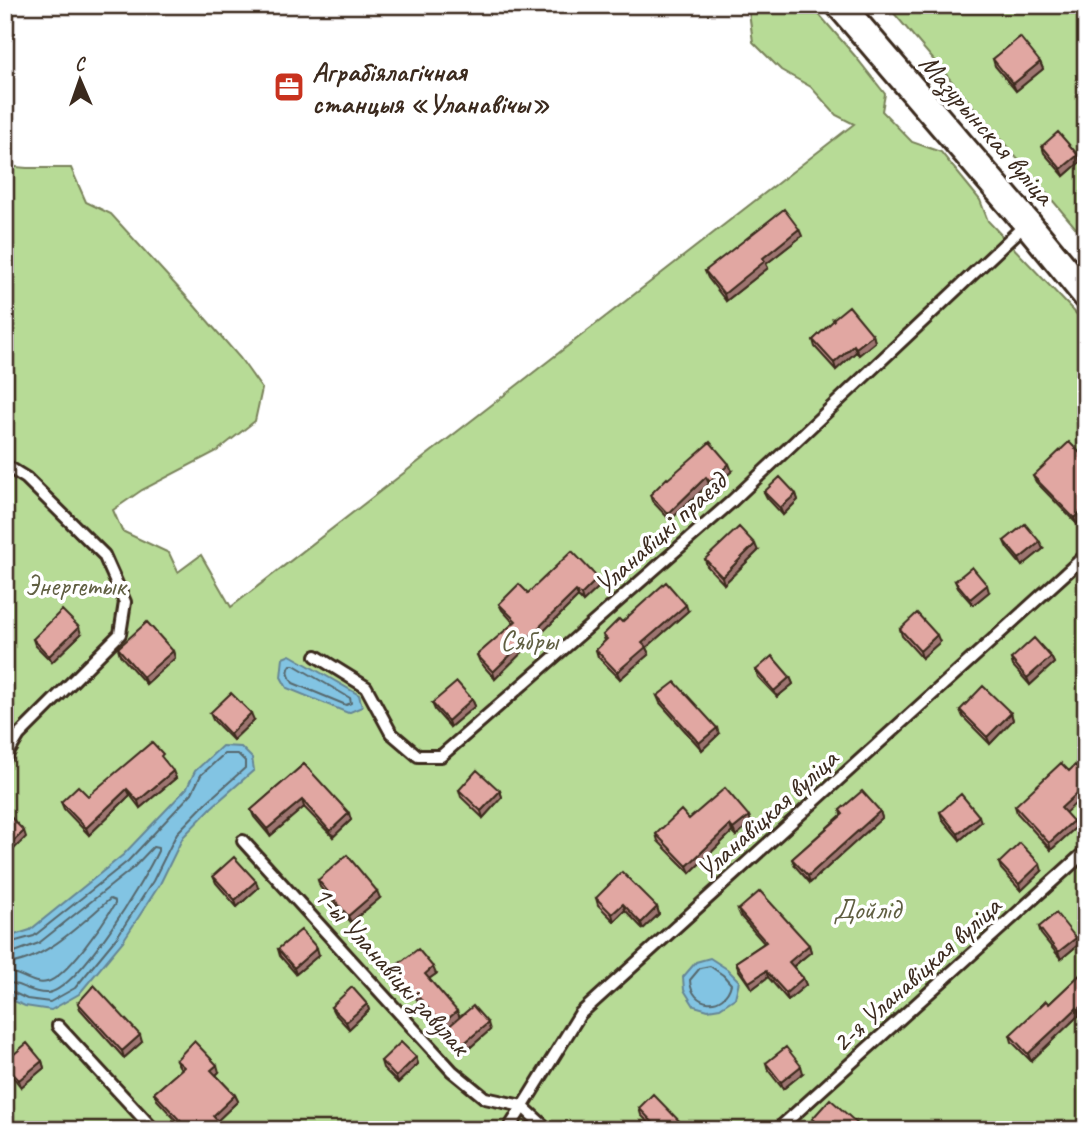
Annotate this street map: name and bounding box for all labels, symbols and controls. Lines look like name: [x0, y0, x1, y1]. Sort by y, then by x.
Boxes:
north arrow: [46, 46, 116, 116]
street label: Мазурынская вуліца: [911, 46, 1063, 214]
text: С: [74, 52, 87, 76]
place label: Аграбіялагічная станцыя «Уланавічы»: [312, 54, 550, 121]
office icon: Аграбіялагічная станцыя «Уланавічы»: [272, 70, 306, 104]
street label: Уланавіцкі праезд: [587, 462, 736, 602]
park label: Энергетык: [25, 568, 128, 603]
park label: Сябры: [500, 623, 560, 658]
street label: Уланавіцкая вуліца: [689, 740, 846, 887]
street label: 1-ы Уланавіцкі завулак: [306, 878, 479, 1065]
street label: 2-я Уланавіцкая вуліца: [824, 887, 1009, 1059]
park label: Дойлід: [833, 892, 904, 927]

